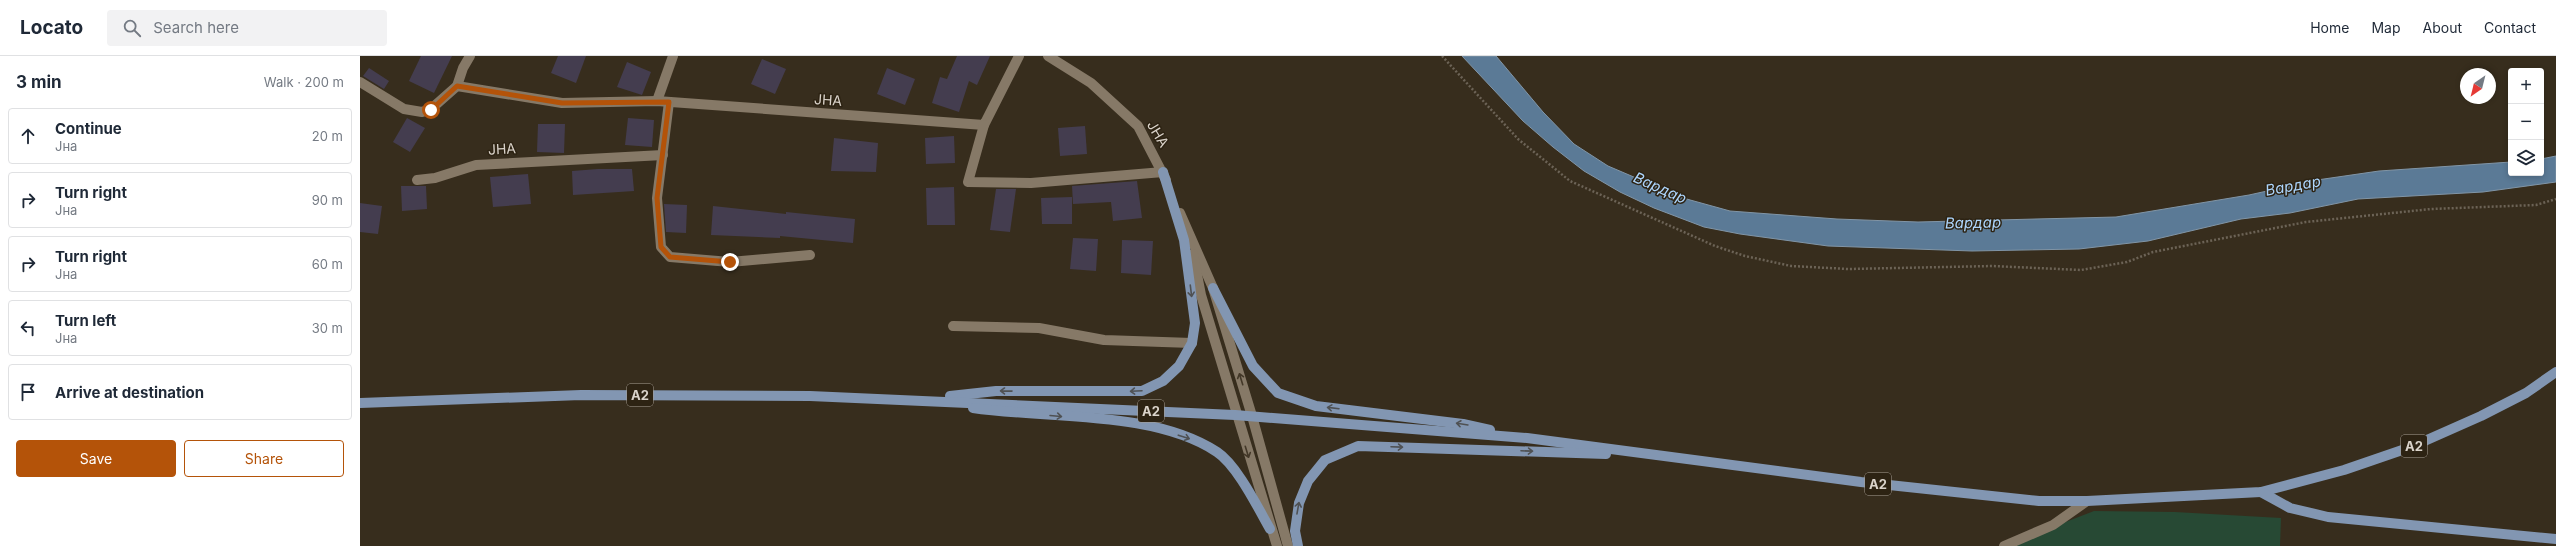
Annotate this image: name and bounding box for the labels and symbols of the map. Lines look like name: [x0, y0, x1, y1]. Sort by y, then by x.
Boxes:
north arrow: [2460, 68, 2496, 104]
street label: ЈНА: [813, 90, 843, 109]
route start: [422, 101, 440, 119]
street label: ЈНА: [1144, 117, 1173, 150]
street label: ЈНА: [488, 139, 517, 158]
water label: Вардар: [1631, 167, 1690, 208]
water label: Вардар: [2264, 171, 2322, 200]
water label: Вардар: [1945, 213, 2001, 232]
route end: [721, 253, 739, 271]
one-way arrow: [1188, 284, 1195, 297]
one-way arrow: [1237, 373, 1244, 386]
road number: A2: [627, 384, 653, 406]
one-way arrow: [1000, 387, 1013, 395]
one-way arrow: [1130, 387, 1143, 394]
road number: A2: [1138, 400, 1164, 422]
one-way arrow: [1327, 404, 1340, 412]
one-way arrow: [1049, 413, 1062, 420]
one-way arrow: [1456, 420, 1469, 428]
one-way arrow: [1177, 433, 1189, 441]
road number: A2: [2401, 435, 2427, 457]
one-way arrow: [1390, 443, 1403, 451]
one-way arrow: [1244, 446, 1251, 459]
one-way arrow: [1520, 447, 1533, 455]
road number: A2: [1865, 473, 1891, 495]
one-way arrow: [1295, 501, 1303, 514]

